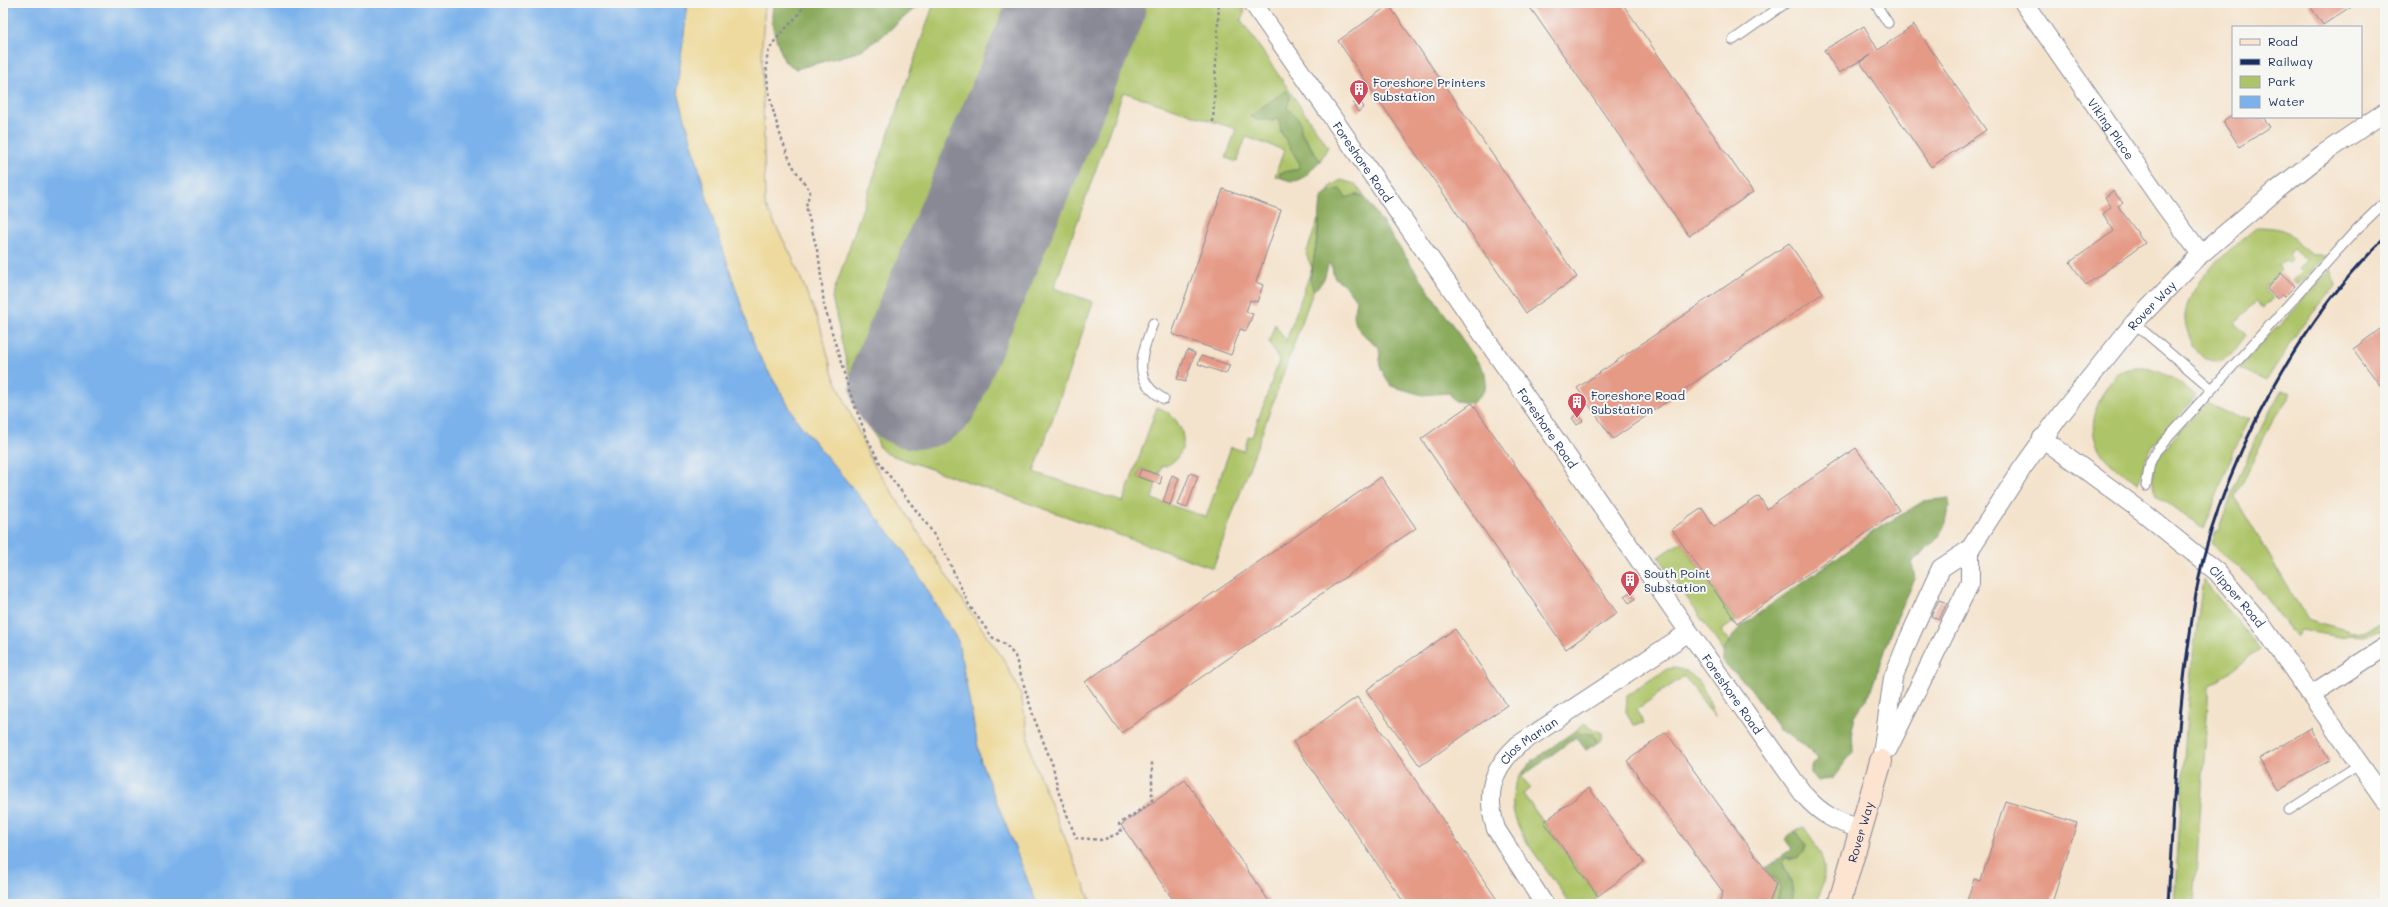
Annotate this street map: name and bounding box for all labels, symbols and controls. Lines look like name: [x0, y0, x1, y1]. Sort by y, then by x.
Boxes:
legend: [2232, 26, 2362, 118]
text: Road: [2268, 33, 2298, 49]
text: Railway: [2268, 53, 2313, 69]
text: Park: [2268, 73, 2295, 89]
place label: Foreshore Printers Substation: [1373, 74, 1486, 104]
building icon: Foreshore Printers Substation: [1348, 78, 1370, 106]
text: Water: [2268, 93, 2305, 109]
street label: Viking Place: [2084, 95, 2138, 162]
street label: Foreshore Road: [1330, 118, 1397, 205]
street label: Rover Way: [2124, 277, 2179, 333]
street label: Foreshore Road: [1514, 385, 1581, 472]
place label: Foreshore Road Substation: [1591, 387, 1686, 417]
building icon: Foreshore Road Substation: [1566, 391, 1588, 419]
street label: Clipper Road: [2206, 561, 2269, 631]
place label: South Point Substation: [1644, 565, 1710, 595]
building icon: South Point Substation: [1619, 569, 1641, 597]
street label: Foreshore Road: [1699, 651, 1767, 737]
street label: Clos Marian: [1496, 713, 1561, 768]
street label: Rover Way: [1844, 800, 1877, 864]

